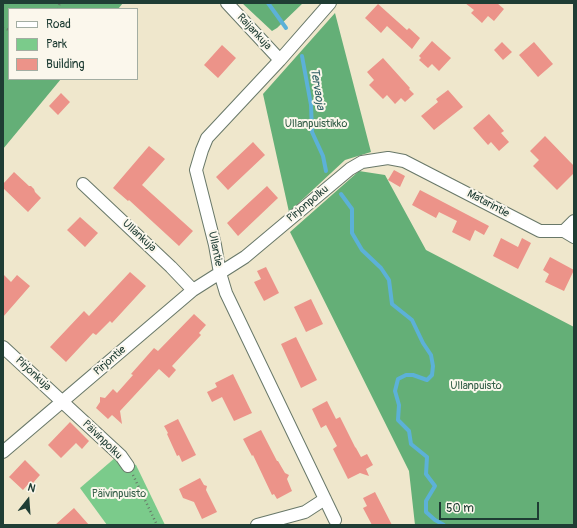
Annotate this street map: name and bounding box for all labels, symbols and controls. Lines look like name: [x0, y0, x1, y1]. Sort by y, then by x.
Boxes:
legend: [8, 8, 138, 80]
street label: Raijankuja: [234, 11, 274, 53]
text: Road: [46, 17, 71, 32]
text: Park: [46, 37, 67, 52]
text: Building: [46, 57, 85, 72]
water label: Tervaoja: [307, 67, 327, 111]
park label: Ullanpuistikko: [285, 117, 347, 131]
street label: Pirjonpolku: [284, 183, 332, 225]
street label: Matarintie: [465, 187, 511, 221]
street label: Ullankuja: [119, 217, 159, 255]
street label: Ullantie: [205, 230, 225, 268]
street label: Pirjontie: [91, 343, 129, 379]
street label: Pirjonkuja: [12, 354, 54, 394]
park label: Ullanpuisto: [450, 379, 502, 393]
street label: Päivinpolku: [79, 418, 125, 462]
north arrow: [8, 480, 48, 520]
text: N: [26, 481, 37, 495]
park label: Päivinpuisto: [92, 487, 146, 501]
scale bar: [441, 494, 541, 520]
text: 50 m: [446, 501, 474, 516]

